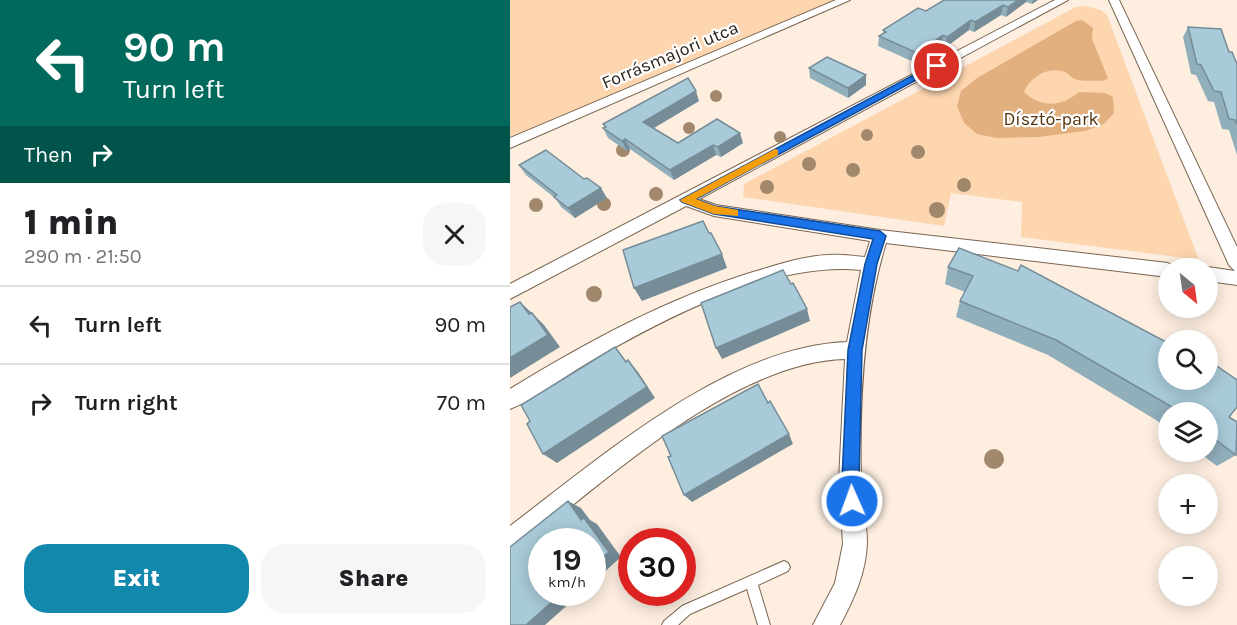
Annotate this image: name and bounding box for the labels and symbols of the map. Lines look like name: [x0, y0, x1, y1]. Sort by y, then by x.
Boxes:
street label: Forrásmajori utca: [598, 16, 742, 94]
pin: [911, 40, 962, 91]
park label: Dísztó-park: [1003, 108, 1099, 130]
north arrow: [1158, 258, 1218, 318]
position arrow: [820, 469, 884, 533]
speed limit sign: 30: [618, 528, 696, 606]

